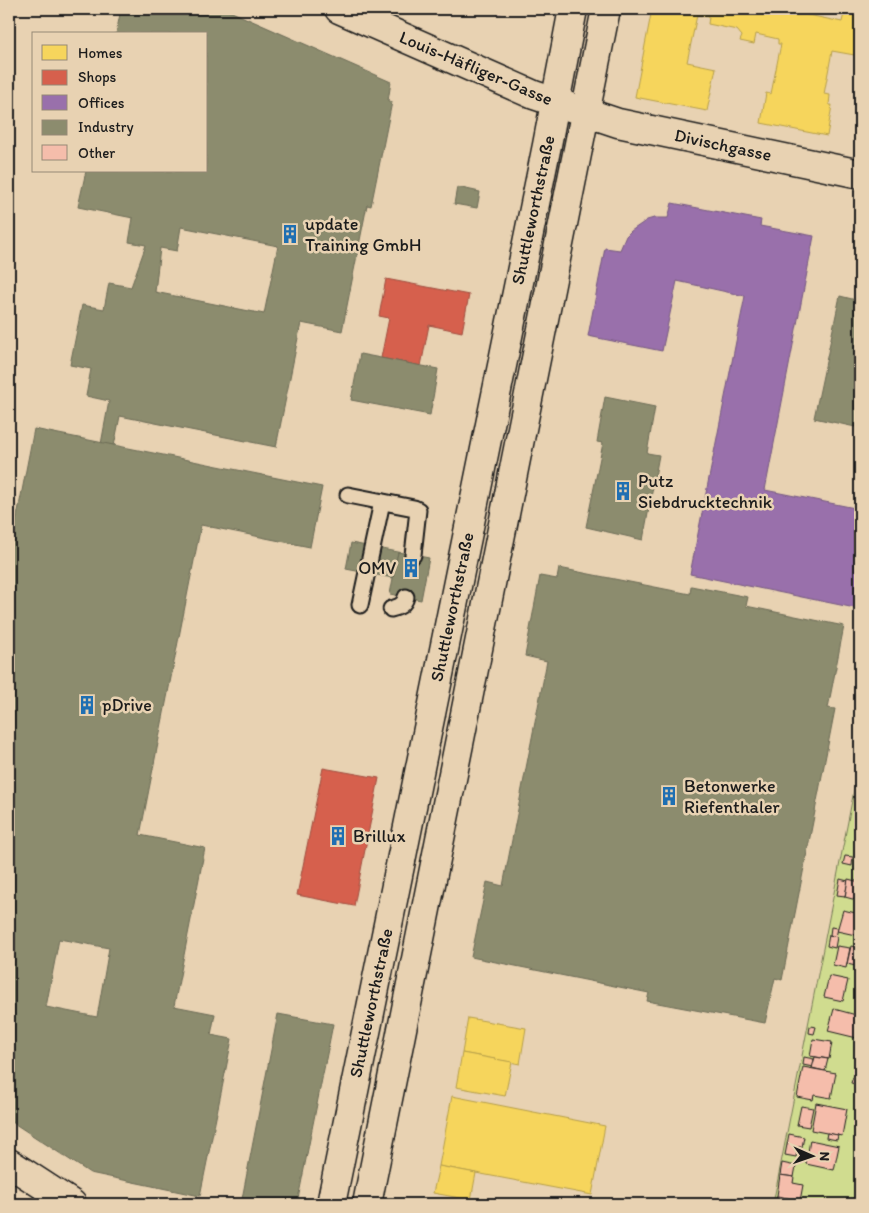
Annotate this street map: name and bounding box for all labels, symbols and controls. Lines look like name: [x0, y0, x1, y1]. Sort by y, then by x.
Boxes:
street label: Louis-Häfliger-Gasse: [396, 26, 556, 110]
legend: [32, 32, 208, 172]
text: Homes: [78, 44, 123, 62]
text: Shops: [78, 68, 117, 86]
text: Offices: [78, 94, 125, 112]
text: Industry: [78, 118, 134, 136]
street label: Divischgasse: [672, 124, 774, 166]
street label: Shuttleworthstraße: [506, 133, 560, 287]
text: Other: [78, 144, 115, 162]
place label: update Training GmbH: [305, 213, 421, 256]
building icon: update Training GmbH: [279, 223, 301, 245]
place label: Putz Siebdrucktechnik: [638, 470, 773, 513]
building icon: Putz Siebdrucktechnik: [612, 480, 634, 502]
street label: Shuttleworthstraße: [425, 530, 479, 684]
place label: OMV: [358, 557, 396, 579]
building icon: OMV: [400, 557, 422, 579]
building icon: pDrive: [76, 694, 98, 716]
place label: pDrive: [102, 694, 152, 716]
place label: Betonwerke Riefenthaler: [684, 775, 781, 818]
building icon: Betonwerke Riefenthaler: [658, 785, 680, 807]
building icon: Brillux: [327, 825, 349, 847]
place label: Brillux: [353, 825, 405, 847]
street label: Shuttleworthstraße: [344, 926, 398, 1080]
north arrow: [786, 1130, 836, 1180]
text: N: [816, 1151, 833, 1161]

